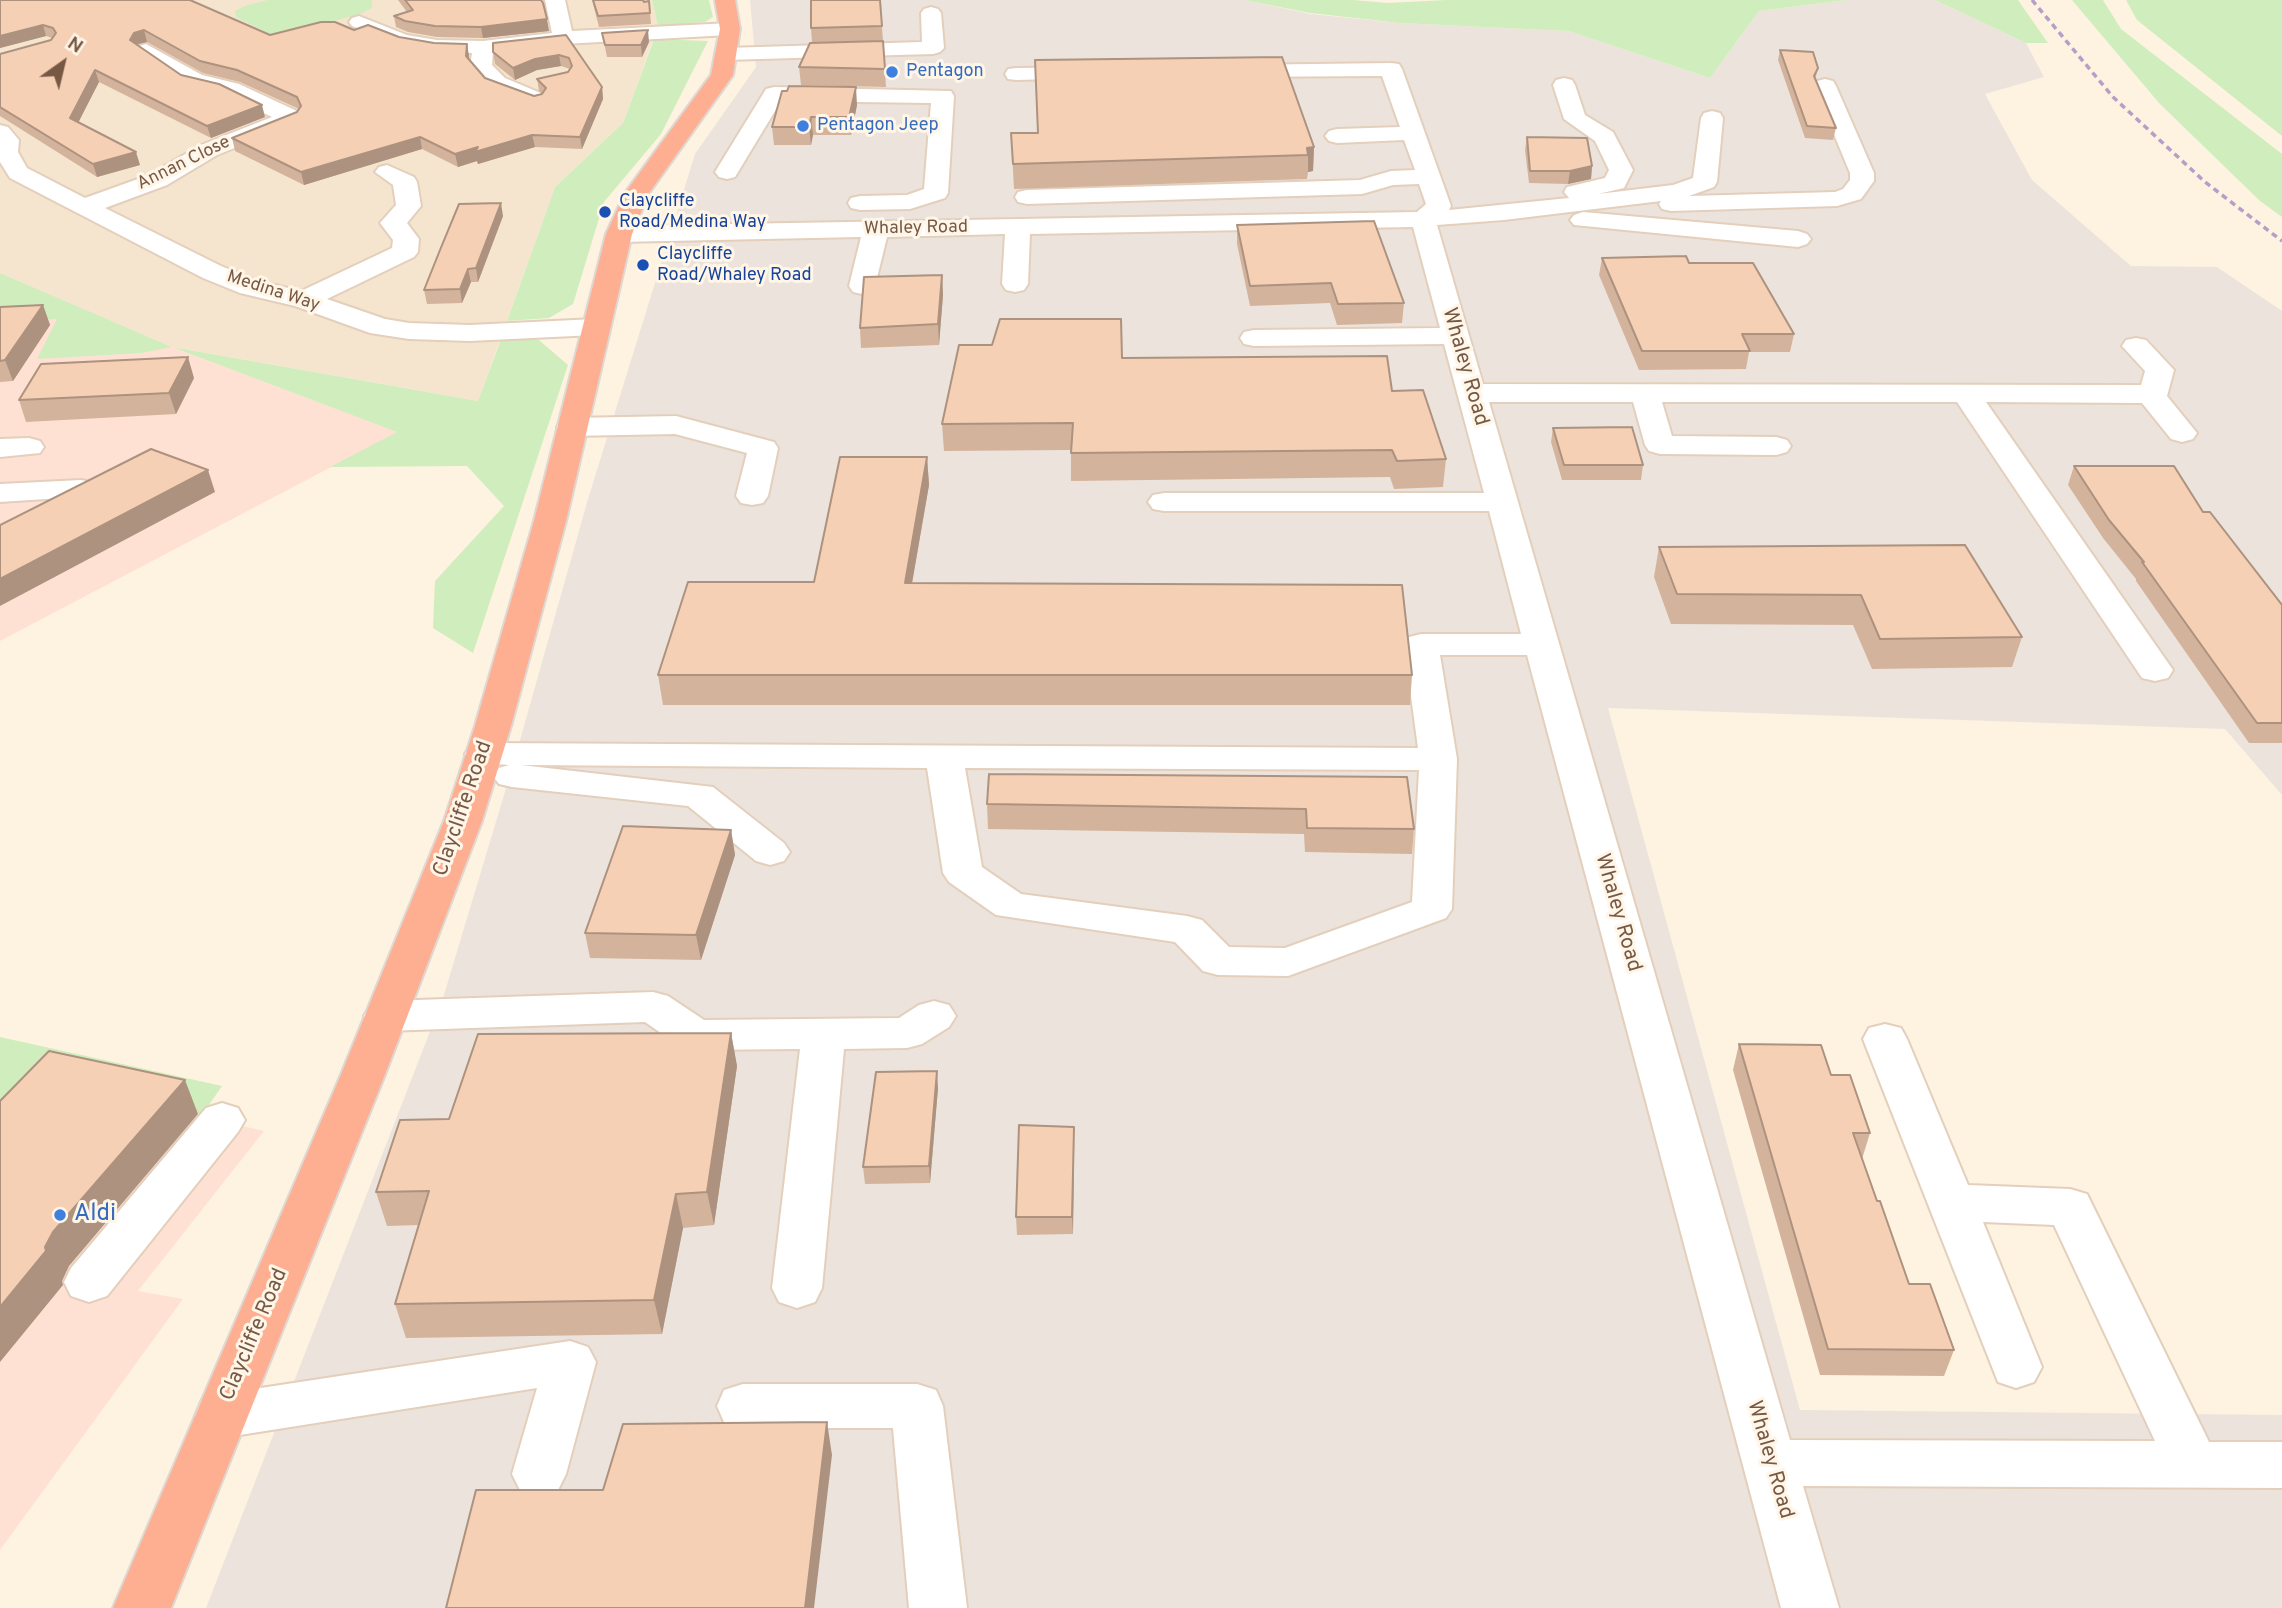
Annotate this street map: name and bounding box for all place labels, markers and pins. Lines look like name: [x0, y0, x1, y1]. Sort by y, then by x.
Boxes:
place label: Pentagon: [906, 61, 984, 83]
marker: Pentagon: [884, 64, 900, 80]
place label: Pentagon Jeep: [817, 115, 939, 137]
marker: Pentagon Jeep: [795, 118, 811, 134]
place label: Claycliffe Road/Medina Way: [619, 191, 766, 234]
marker: Claycliffe Road/Medina Way: [597, 204, 613, 220]
place label: Claycliffe Road/Whaley Road: [657, 244, 812, 286]
marker: Claycliffe Road/Whaley Road: [635, 257, 651, 273]
place label: Aldi: [74, 1201, 116, 1229]
marker: Aldi: [52, 1207, 68, 1223]

